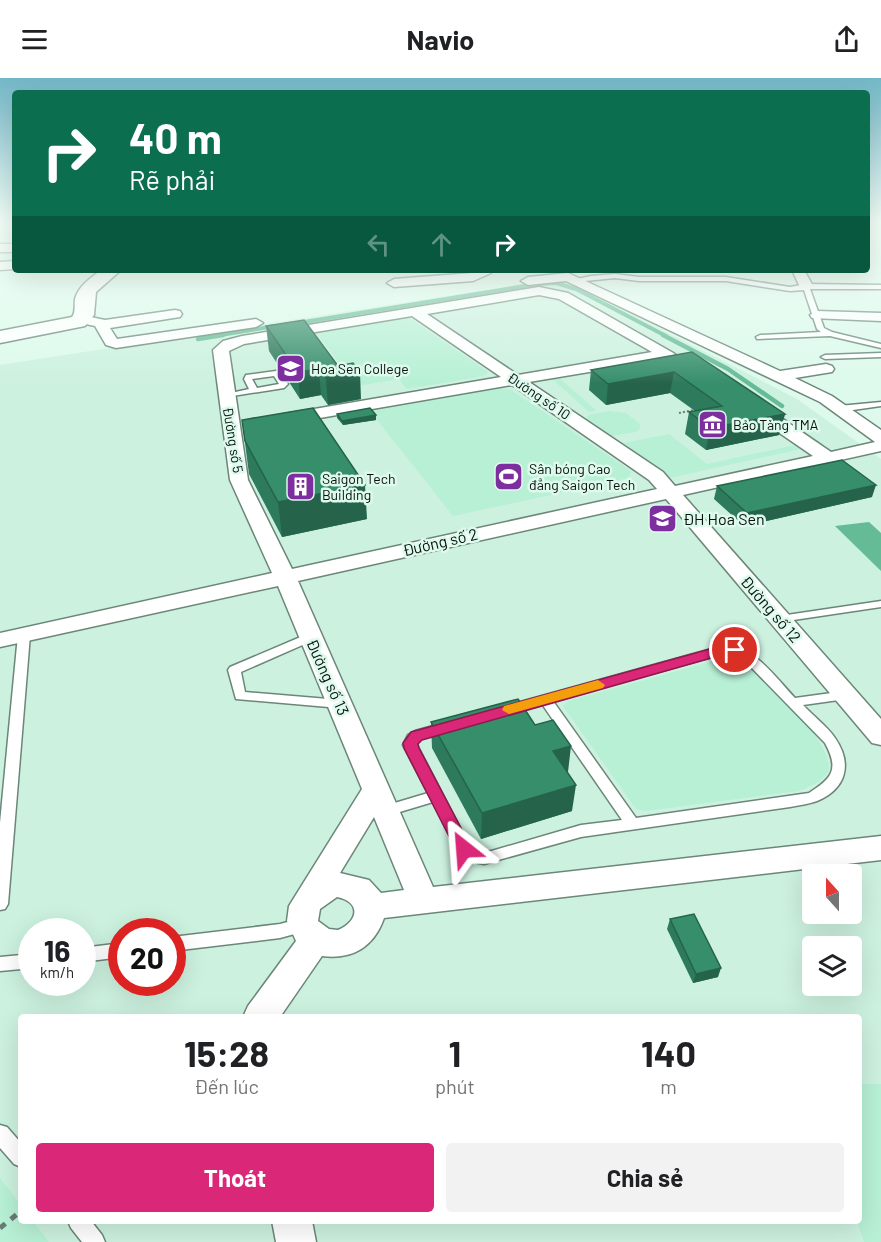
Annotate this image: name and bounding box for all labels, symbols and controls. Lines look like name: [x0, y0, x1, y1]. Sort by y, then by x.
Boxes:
icon: menu: [18, 23, 51, 56]
text: Navio: [407, 23, 474, 55]
icon: share: [830, 23, 863, 56]
text: 40 m: [129, 112, 222, 162]
icon: right: [30, 114, 108, 192]
text: Rẽ phải: [129, 163, 215, 195]
icon: left: [362, 228, 395, 261]
icon: ahead: [425, 228, 458, 261]
icon: right: [488, 228, 521, 261]
school or university icon: Hoa Sen College: [274, 353, 306, 385]
place label: Hoa Sen College: [311, 360, 409, 377]
street label: Đường số 10: [505, 368, 574, 423]
street label: Đường số 5: [220, 406, 247, 474]
museum icon: Bảo Tàng TMA: [696, 409, 728, 441]
place label: Bảo Tàng TMA: [733, 416, 819, 433]
place label: Sân bóng Cao đẳng Saigon Tech: [529, 460, 635, 493]
sports icon: Sân bóng Cao đẳng Saigon Tech: [492, 461, 524, 493]
place label: Saigon Tech Building: [322, 470, 396, 503]
building icon: Saigon Tech Building: [285, 471, 317, 503]
school or university icon: ĐH Hoa Sen: [646, 503, 678, 535]
place label: ĐH Hoa Sen: [683, 509, 765, 528]
street label: Đường số 2: [401, 524, 479, 559]
street label: Đường số 12: [737, 572, 805, 646]
pin: [709, 624, 760, 675]
icon: arrive: [718, 633, 751, 666]
street label: Đường số 13: [303, 636, 354, 718]
position arrow: [432, 817, 496, 881]
north arrow: [802, 864, 862, 924]
map controls: [802, 864, 862, 996]
speed limit sign: 20: [108, 918, 186, 996]
text: 16: [44, 932, 70, 968]
button: layers: [802, 936, 862, 996]
text: km/h: [40, 963, 74, 981]
text: 15:28: [184, 1031, 269, 1074]
text: 1: [449, 1031, 461, 1074]
text: 140: [641, 1031, 696, 1074]
text: Đến lúc: [194, 1074, 259, 1098]
text: phút: [435, 1074, 475, 1098]
text: m: [660, 1074, 677, 1098]
button: Thoát: [36, 1143, 434, 1212]
button: Chia sẻ: [446, 1143, 844, 1212]

